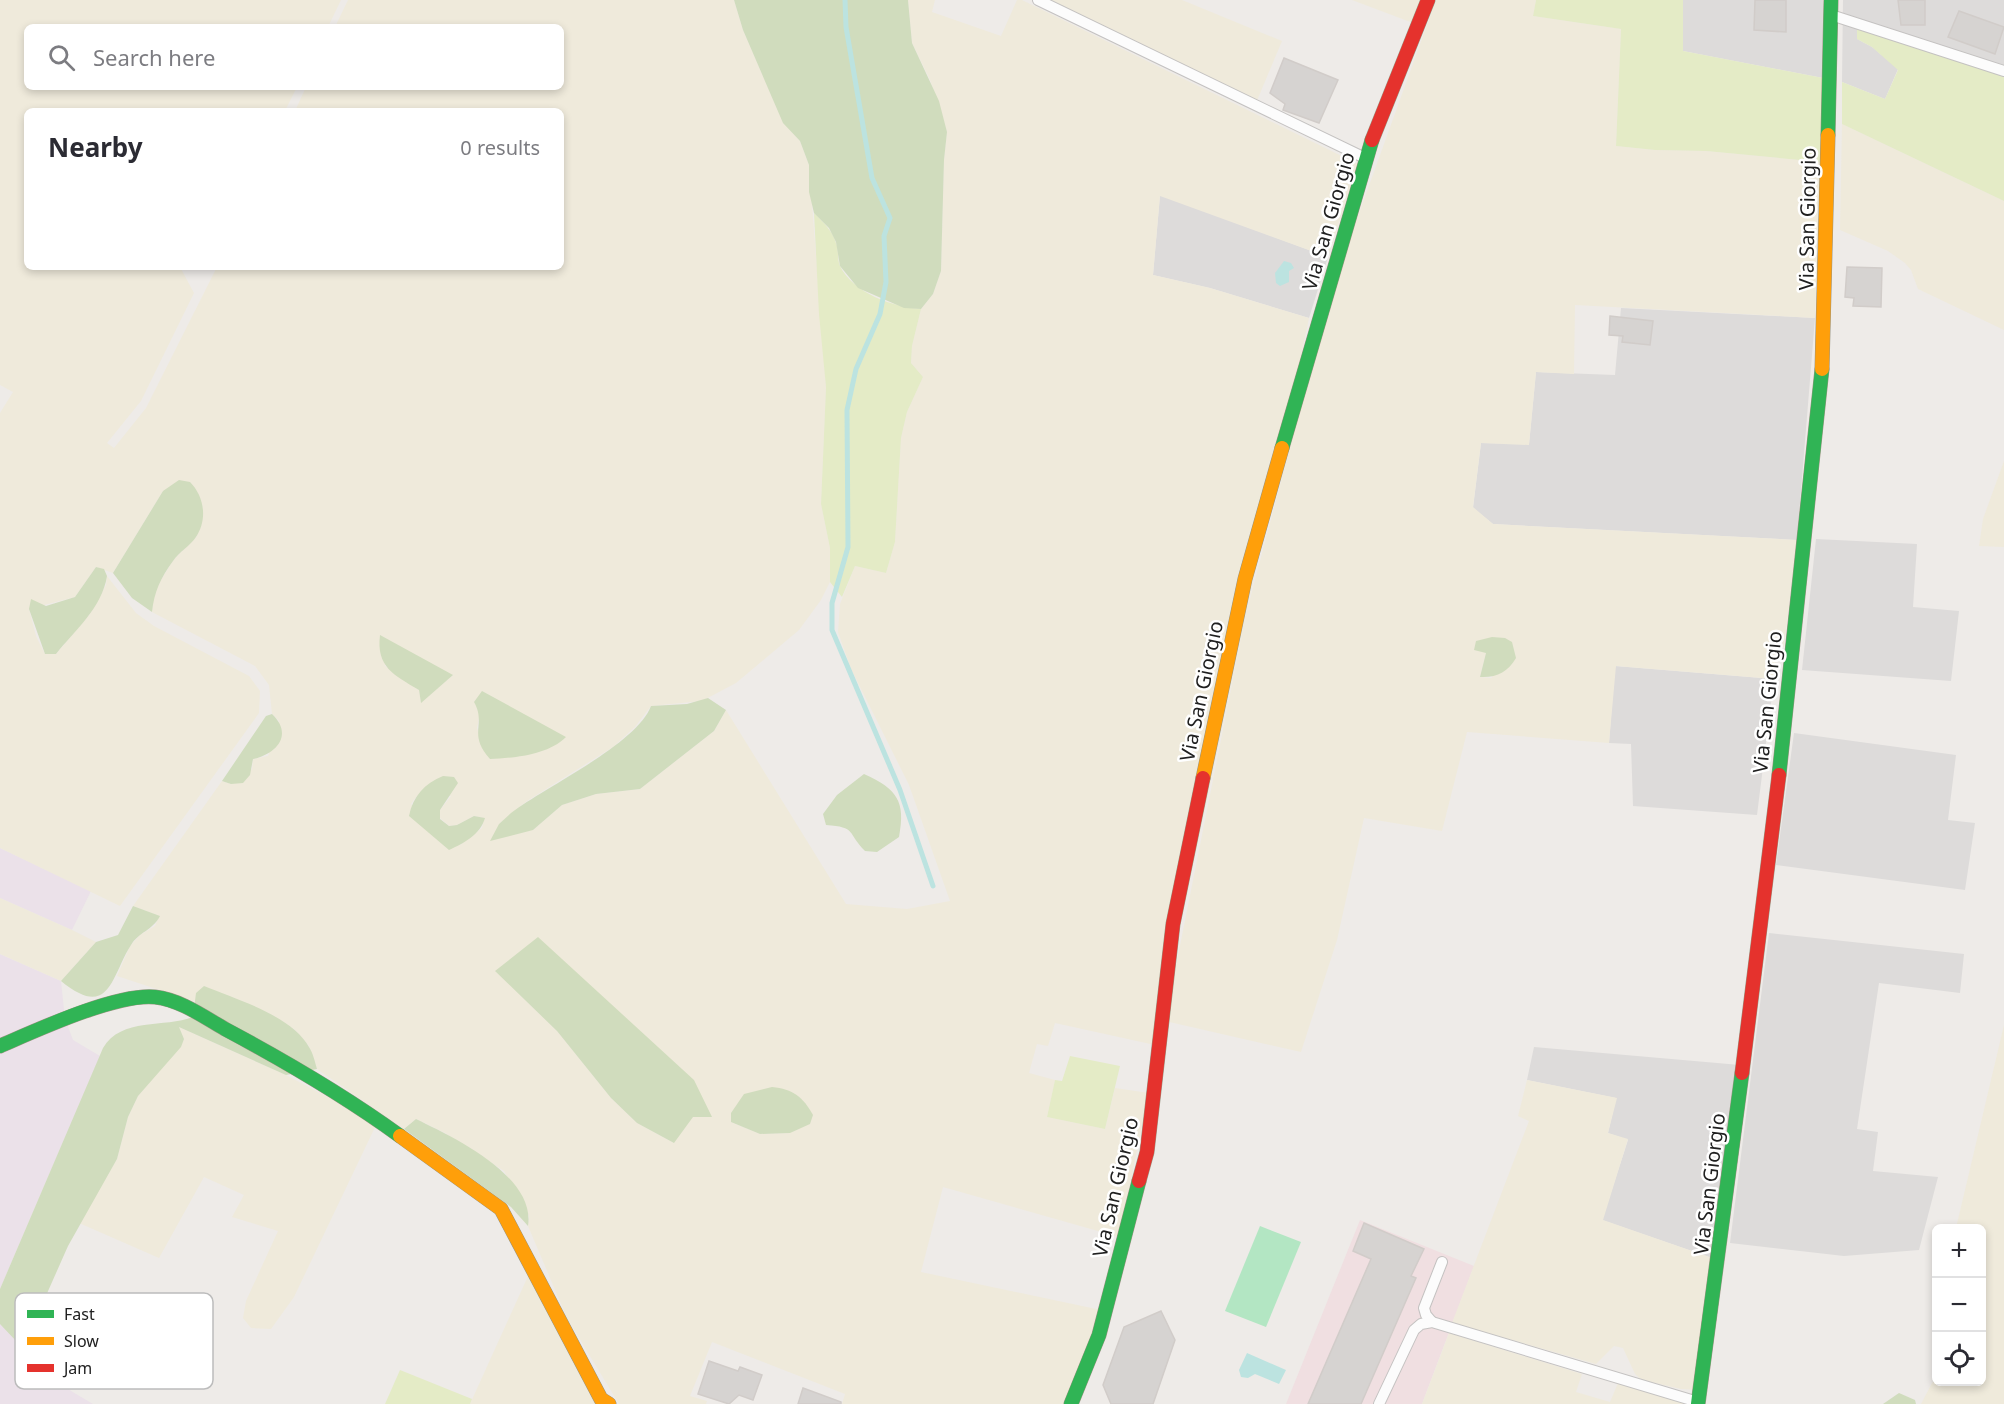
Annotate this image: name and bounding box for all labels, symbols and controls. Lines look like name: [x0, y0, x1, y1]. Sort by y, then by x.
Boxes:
search box: [24, 24, 564, 90]
icon: search: [45, 41, 78, 74]
text: Search here: [93, 42, 215, 72]
text: Nearby: [48, 129, 143, 165]
text: 0 results: [460, 134, 540, 161]
street label: Via San Giorgio: [1792, 147, 1822, 291]
street label: Via San Giorgio: [1295, 149, 1361, 293]
street label: Via San Giorgio: [1173, 618, 1229, 764]
street label: Via San Giorgio: [1746, 630, 1788, 774]
street label: Via San Giorgio: [1687, 1111, 1731, 1257]
street label: Via San Giorgio: [1086, 1114, 1144, 1260]
map controls: [1932, 1224, 1986, 1386]
button: +: [1932, 1224, 1986, 1278]
button: −: [1932, 1278, 1986, 1332]
legend: [15, 1293, 213, 1389]
text: Fast: [64, 1303, 95, 1325]
text: Slow: [64, 1330, 99, 1352]
button: locate: [1932, 1332, 1986, 1386]
text: Jam: [62, 1357, 92, 1379]

